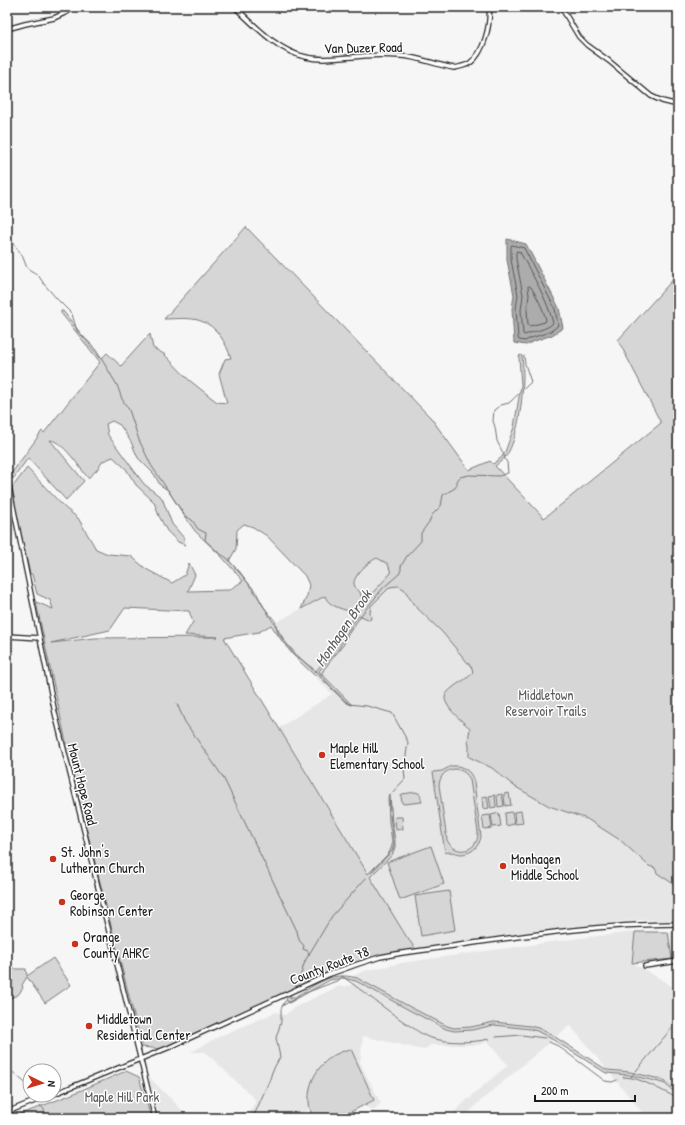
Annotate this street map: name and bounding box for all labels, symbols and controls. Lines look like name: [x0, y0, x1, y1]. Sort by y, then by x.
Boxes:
street label: Van Duzer Road: [324, 37, 403, 57]
water label: Monhagen Brook: [310, 584, 377, 671]
park label: Middletown Reservoir Trails: [506, 685, 586, 720]
place label: Maple Hill Elementary School: [330, 738, 425, 774]
street label: Mount Hope Road: [63, 741, 102, 828]
marker: Maple Hill Elementary School: [317, 750, 327, 760]
place label: St. John's Lutheran Church: [61, 842, 144, 877]
place label: Monhagen Middle School: [511, 849, 579, 884]
marker: St. John's Lutheran Church: [48, 854, 58, 864]
marker: Monhagen Middle School: [498, 861, 508, 871]
place label: George Robinson Center: [70, 885, 154, 920]
marker: George Robinson Center: [57, 897, 67, 907]
place label: Orange County AHRC: [83, 927, 150, 963]
marker: Orange County AHRC: [70, 939, 80, 949]
street label: County Route 78: [287, 941, 372, 990]
place label: Middletown Residential Center: [97, 1009, 191, 1044]
marker: Middletown Residential Center: [84, 1021, 94, 1031]
north arrow: [22, 1063, 62, 1103]
scale bar: [535, 1077, 635, 1103]
text: N: [45, 1080, 59, 1088]
text: 200 m: [541, 1082, 568, 1099]
park label: Maple Hill Park: [85, 1087, 160, 1107]

